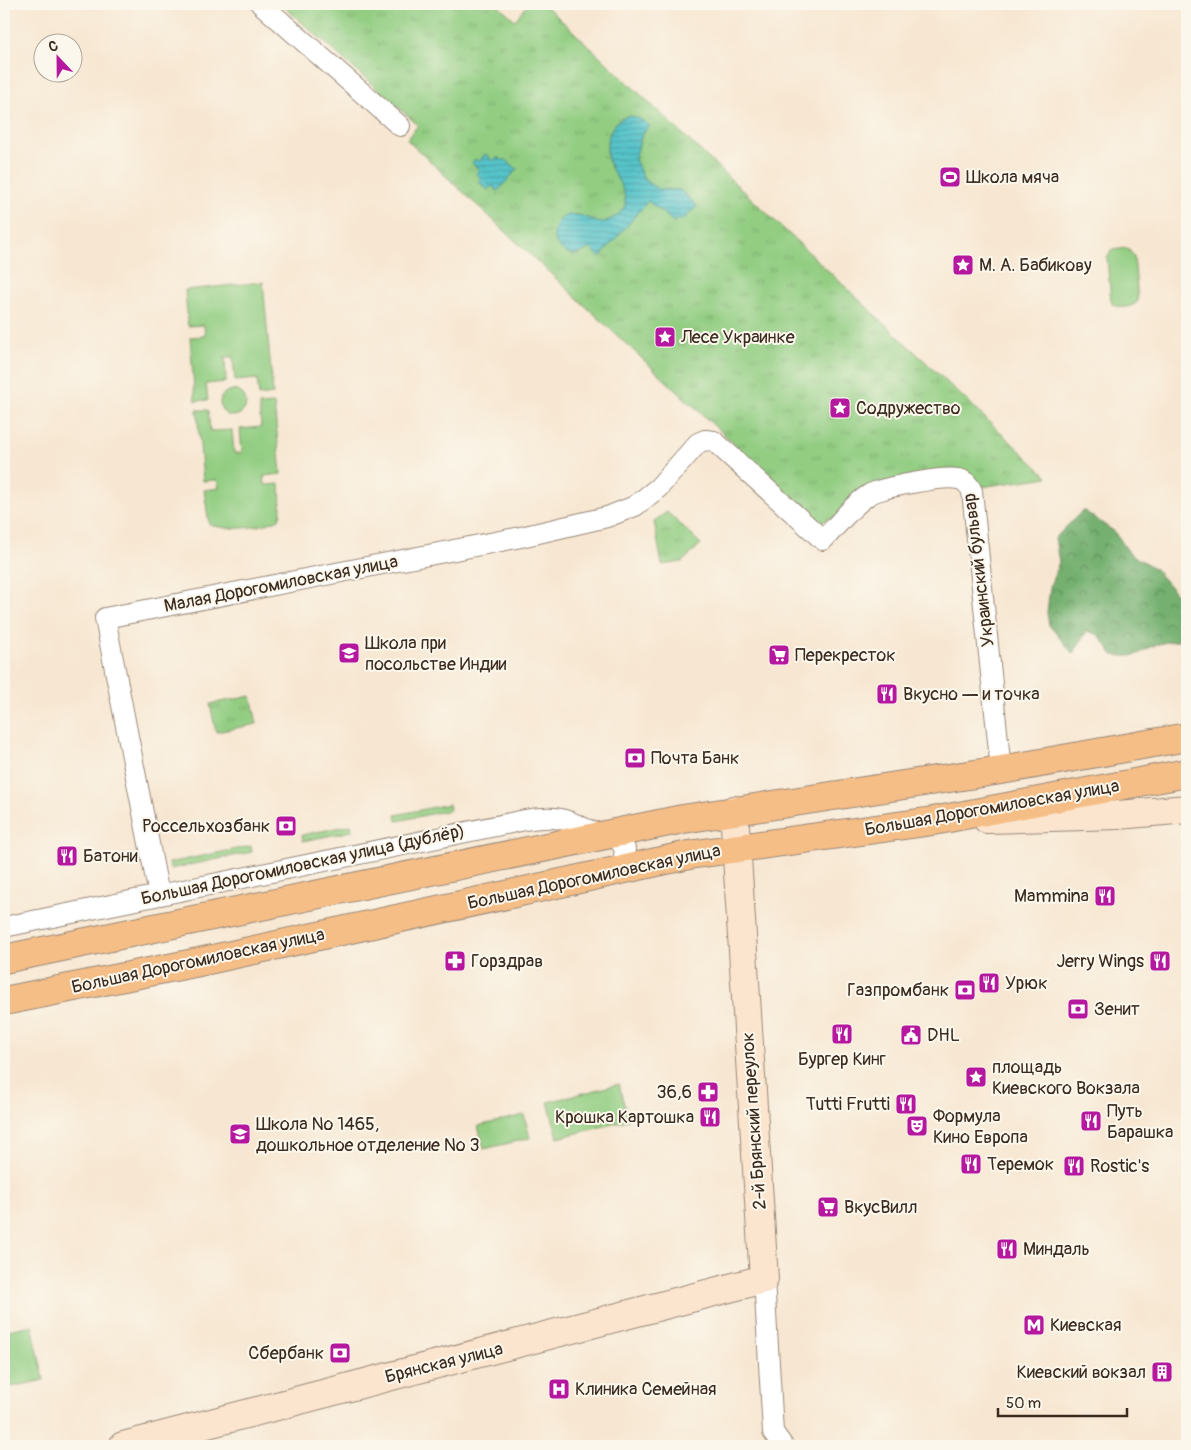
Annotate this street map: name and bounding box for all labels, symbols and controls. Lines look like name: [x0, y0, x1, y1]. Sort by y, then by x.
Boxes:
north arrow: [32, 32, 82, 82]
text: С: [46, 37, 61, 56]
sports icon: Школа мяча: [938, 165, 962, 189]
place label: Школа мяча: [966, 166, 1059, 189]
place icon: М. А. Бабикову: [951, 253, 975, 277]
place label: М. А. Бабикову: [979, 254, 1092, 277]
place icon: Лесе Украинке: [653, 325, 677, 349]
place label: Лесе Украинке: [680, 326, 795, 349]
place icon: Содружество: [828, 396, 852, 420]
place label: Содружество: [856, 397, 961, 420]
street label: Украинский бульвар: [958, 492, 1000, 648]
street label: Малая Дорогомиловская улица: [162, 550, 400, 618]
place label: Школа при посольстве Индии: [365, 632, 506, 676]
school or university icon: Школа при посольстве Индии: [337, 641, 361, 665]
supermarket icon: Перекресток: [767, 643, 791, 667]
place label: Перекресток: [795, 644, 895, 667]
restaurant icon: Вкусно — и точка: [875, 682, 899, 706]
place label: Вкусно — и точка: [903, 683, 1040, 706]
bank icon: Почта Банк: [623, 746, 647, 770]
place label: Почта Банк: [651, 747, 739, 770]
street label: Большая Дорогомиловская улица: [863, 774, 1121, 842]
bank icon: Россельхозбанк: [274, 814, 298, 838]
place label: Россельхозбанк: [142, 815, 270, 838]
street label: Большая Дорогомиловская улица (дублёр): [139, 819, 467, 911]
street label: Большая Дорогомиловская улица: [465, 839, 723, 915]
restaurant icon: Батони: [55, 844, 79, 868]
place label: Батони: [83, 845, 138, 868]
restaurant icon: Mammina: [1093, 884, 1117, 908]
place label: Mammina: [1014, 885, 1089, 908]
street label: Большая Дорогомиловская улица: [69, 923, 327, 999]
pharmacy icon: Горздрав: [443, 949, 467, 973]
restaurant icon: Jerry Wings: [1148, 949, 1172, 973]
place label: Горздрав: [471, 950, 543, 973]
place label: Jerry Wings: [1056, 950, 1144, 973]
restaurant icon: Урюк: [977, 971, 1001, 995]
place label: Урюк: [1005, 972, 1048, 995]
bank icon: Газпромбанк: [953, 978, 977, 1002]
place label: Газпромбанк: [847, 979, 949, 1002]
bank icon: Зенит: [1066, 997, 1090, 1021]
place label: Зенит: [1094, 998, 1140, 1021]
restaurant icon: Бургер Кинг: [830, 1022, 854, 1046]
public building icon: DHL: [899, 1023, 923, 1047]
place label: DHL: [927, 1024, 960, 1047]
street label: 2-й Брянский переулок: [736, 1032, 772, 1210]
place label: Бургер Кинг: [798, 1048, 886, 1071]
place label: площадь Киевского Вокзала: [992, 1056, 1140, 1100]
place icon: площадь Киевского Вокзала: [964, 1065, 988, 1089]
pharmacy icon: 36,6: [696, 1080, 720, 1104]
place label: 36,6: [656, 1081, 692, 1104]
restaurant icon: Tutti Frutti: [894, 1092, 918, 1116]
place label: Tutti Frutti: [806, 1093, 890, 1116]
place label: Путь Барашка: [1107, 1100, 1173, 1144]
restaurant icon: Крошка Картошка: [698, 1105, 722, 1129]
place label: Формула Кино Европа: [933, 1105, 1028, 1149]
place label: Крошка Картошка: [555, 1106, 694, 1129]
restaurant icon: Путь Барашка: [1079, 1109, 1103, 1133]
place label: Школа № 1465, дошкольное отделение № 3: [256, 1113, 480, 1157]
theatre icon: Формула Кино Европа: [905, 1114, 929, 1138]
school or university icon: Школа № 1465, дошкольное отделение № 3: [228, 1122, 252, 1146]
restaurant icon: Теремок: [959, 1152, 983, 1176]
place label: Теремок: [987, 1153, 1054, 1176]
restaurant icon: Rostic's: [1062, 1154, 1086, 1178]
place label: Rostic's: [1090, 1155, 1149, 1178]
supermarket icon: ВкусВилл: [816, 1195, 840, 1219]
place label: ВкусВилл: [844, 1196, 917, 1219]
restaurant icon: Миндаль: [995, 1237, 1019, 1261]
place label: Миндаль: [1023, 1238, 1090, 1261]
metro station icon: Киевская: [1022, 1313, 1046, 1337]
place label: Киевская: [1050, 1314, 1121, 1337]
street label: Брянская улица: [383, 1337, 505, 1389]
bank icon: Сбербанк: [328, 1341, 352, 1365]
place label: Сбербанк: [248, 1342, 324, 1365]
building icon: Киевский вокзал: [1150, 1360, 1174, 1384]
place label: Киевский вокзал: [1017, 1361, 1146, 1384]
hospital icon: Клиника Семейная: [547, 1377, 571, 1401]
place label: Клиника Семейная: [575, 1378, 717, 1401]
scale bar: [998, 1385, 1127, 1417]
text: 50 m: [1006, 1394, 1041, 1413]

